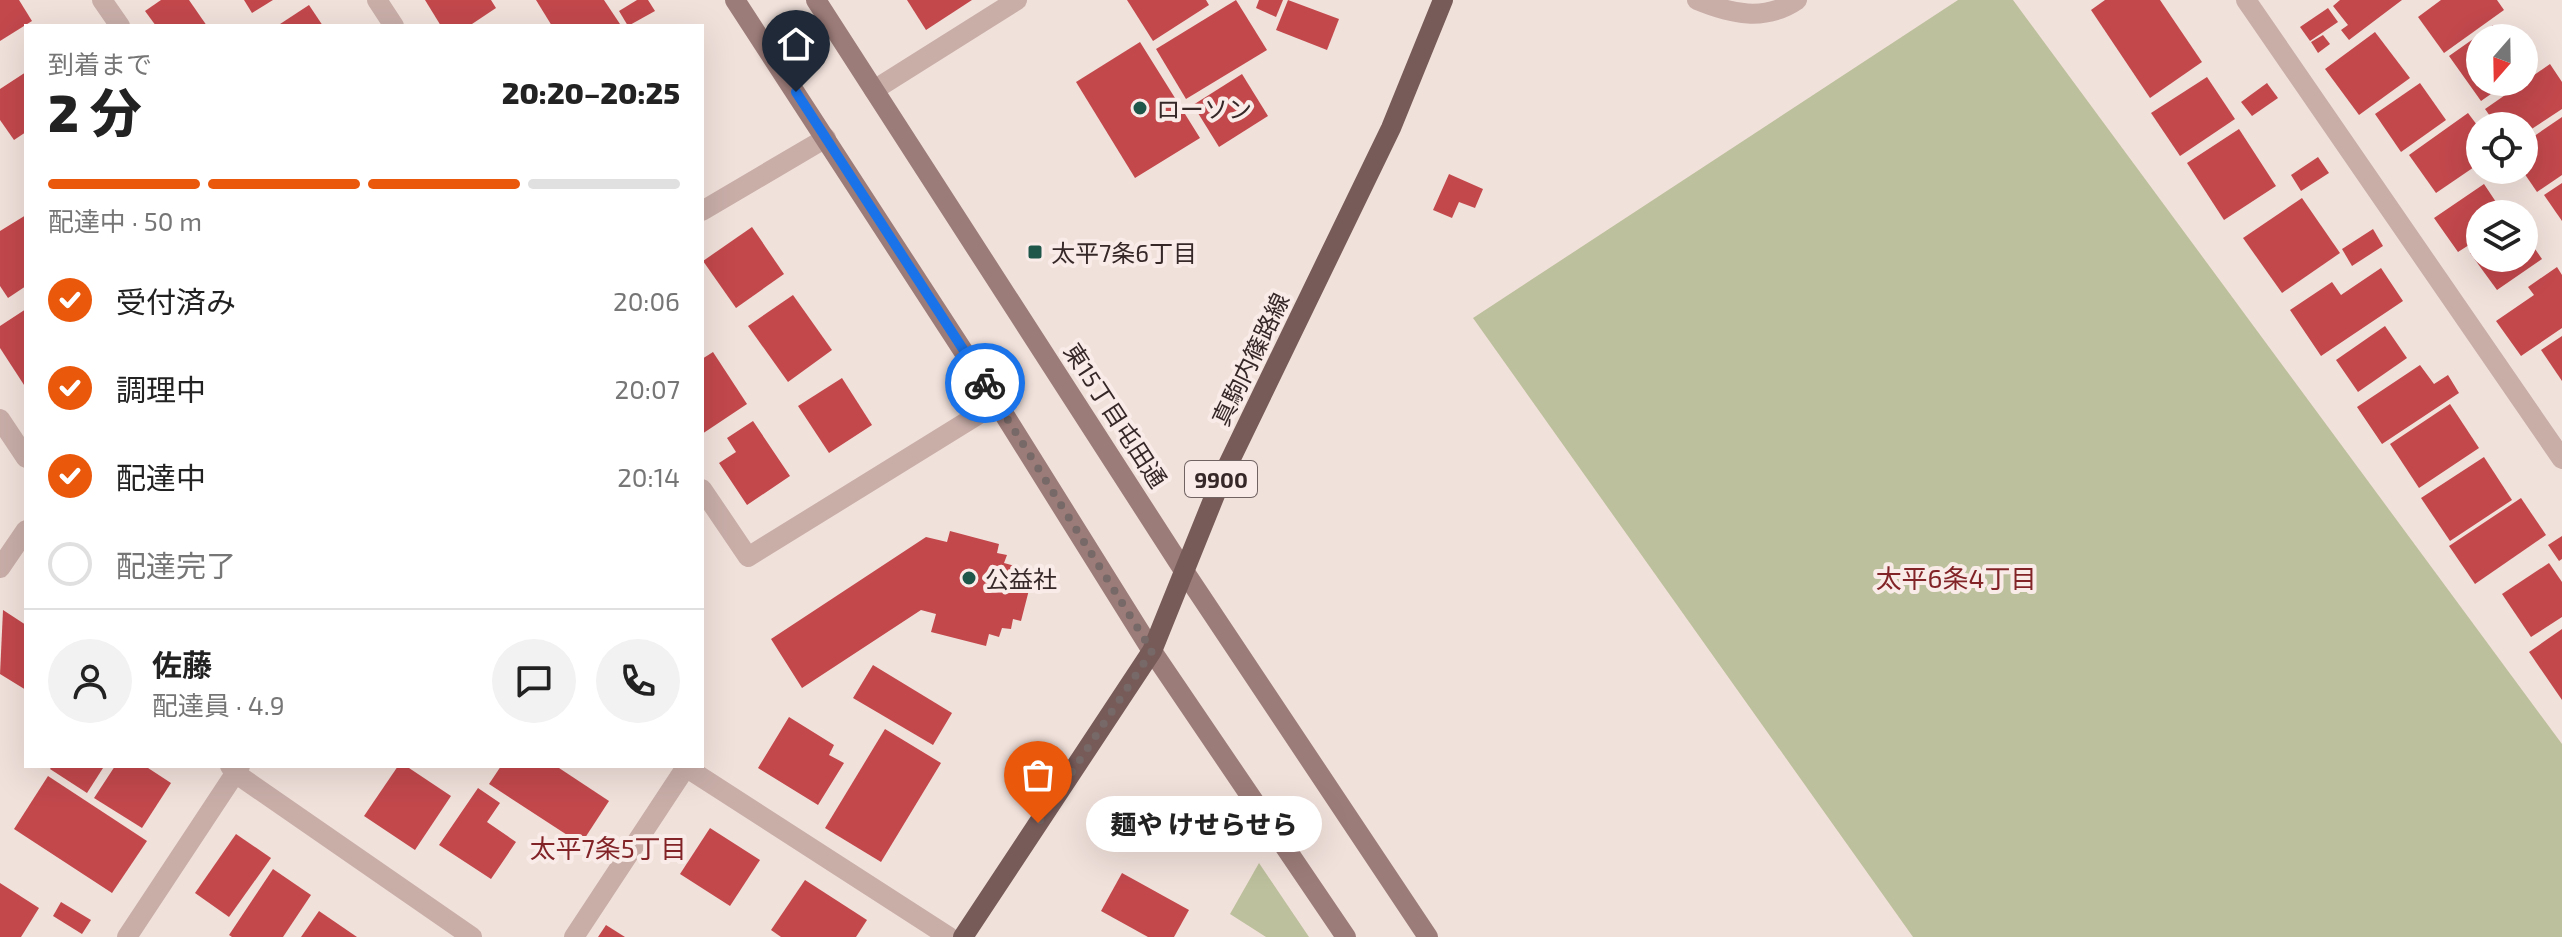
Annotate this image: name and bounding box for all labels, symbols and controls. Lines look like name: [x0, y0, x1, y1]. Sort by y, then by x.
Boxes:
pin: [762, 10, 830, 92]
icon: home: [774, 22, 818, 66]
north arrow: [2466, 24, 2538, 96]
map controls: [2466, 24, 2538, 272]
text: 到着まで: [48, 48, 152, 79]
text: 20:20–20:25: [502, 74, 680, 110]
text: 2 分: [48, 80, 142, 142]
place label: ローソン: [1156, 94, 1252, 123]
marker: ローソン: [1131, 99, 1149, 117]
button: locate: [2466, 112, 2538, 184]
button: layers: [2466, 200, 2538, 272]
text: 配達中 · 50 m: [48, 205, 202, 236]
place label: 太平7条6丁目: [1051, 238, 1197, 267]
marker: 太平7条6丁目: [1026, 243, 1044, 261]
icon: check: [48, 278, 92, 322]
text: 受付済み: [116, 283, 236, 319]
text: 20:06: [613, 285, 680, 316]
street label: 真駒内篠路線: [1205, 288, 1295, 430]
street label: 東15丁目屯田通: [1059, 337, 1173, 493]
courier: [945, 343, 1025, 423]
icon: bike: [963, 361, 1007, 405]
icon: check: [48, 366, 92, 410]
text: 調理中: [116, 371, 206, 407]
text: 20:07: [615, 373, 680, 404]
icon: check: [48, 454, 92, 498]
text: 配達中: [116, 459, 206, 495]
text: 20:14: [617, 461, 680, 492]
road number: 9900: [1185, 461, 1257, 497]
text: 配達完了: [116, 547, 236, 583]
district label: 太平6条4丁目: [1876, 562, 2036, 593]
place label: 公益社: [985, 564, 1057, 593]
marker: 公益社: [960, 569, 978, 587]
button: person: [48, 639, 132, 723]
button: chat: [492, 639, 576, 723]
button: phone: [596, 639, 680, 723]
text: 佐藤: [152, 646, 212, 682]
text: 配達員 · 4.9: [152, 689, 285, 720]
pin: [1004, 741, 1072, 823]
icon: bag: [1016, 753, 1060, 797]
callout: 麺や けせらせら: [1086, 795, 1322, 851]
text: 麺や けせらせら: [1110, 808, 1298, 839]
district label: 太平7条5丁目: [529, 832, 687, 863]

